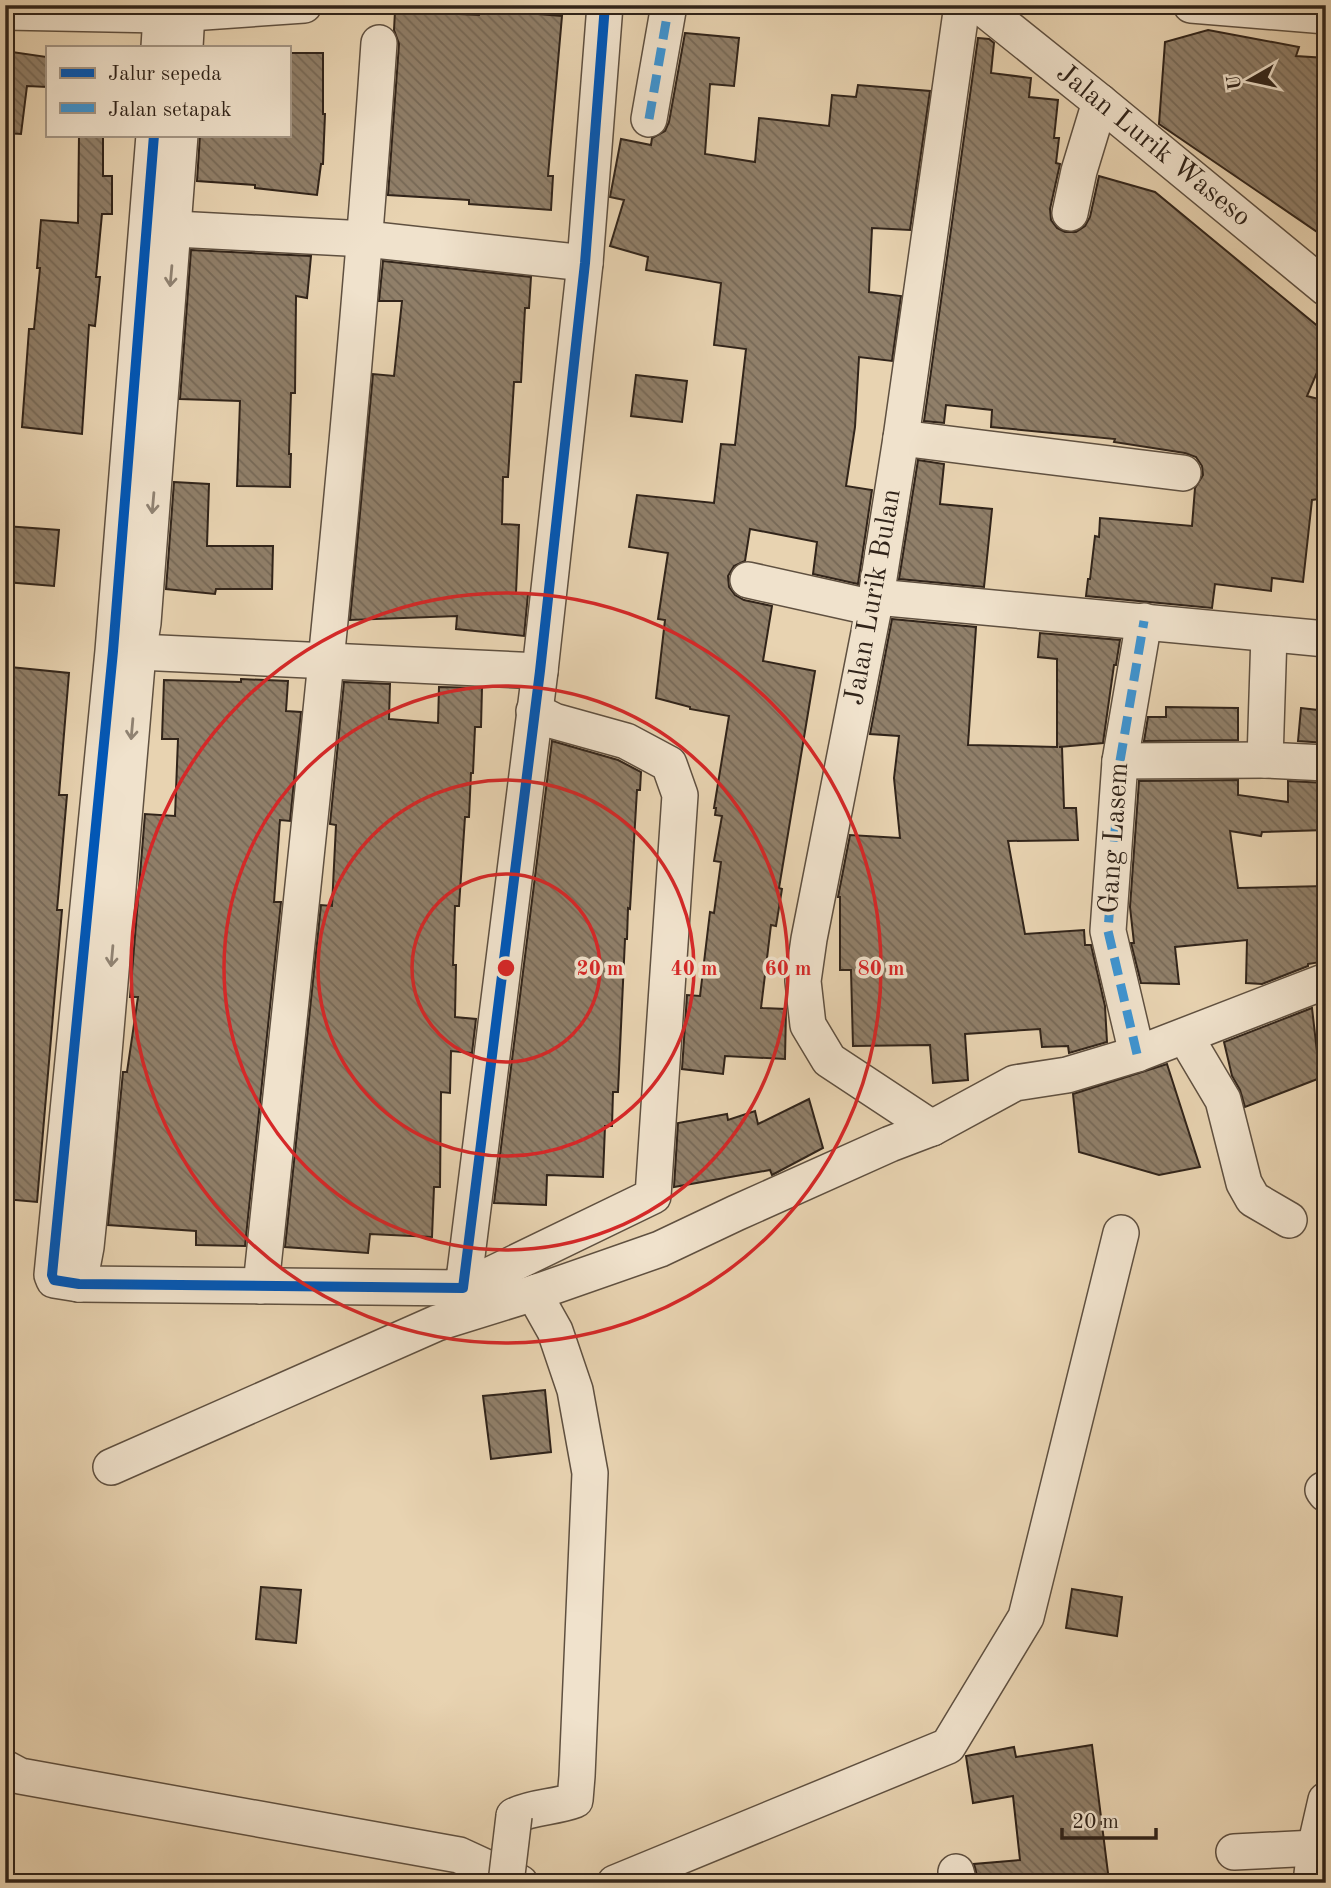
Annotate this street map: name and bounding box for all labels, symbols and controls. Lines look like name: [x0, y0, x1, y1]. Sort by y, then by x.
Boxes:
legend: [46, 46, 290, 136]
north arrow: [1216, 46, 1286, 116]
street label: Jalan Lurik Waseso: [1051, 59, 1255, 233]
text: Jalur sepeda: [108, 64, 222, 85]
text: U: [1225, 73, 1246, 91]
text: Jalan setapak: [108, 100, 232, 121]
one-way arrow: [164, 264, 177, 287]
street label: Jalan Lurik Bulan: [841, 487, 907, 707]
one-way arrow: [146, 491, 159, 514]
one-way arrow: [125, 718, 138, 740]
street label: Gang Lasem: [1096, 761, 1134, 915]
one-way arrow: [105, 944, 118, 967]
centre of rings: [494, 956, 518, 980]
text: 20 m: [576, 959, 624, 980]
text: 40 m: [670, 959, 718, 980]
text: 60 m: [764, 959, 812, 980]
text: 80 m: [857, 959, 905, 980]
scale bar: [1062, 1797, 1156, 1841]
text: 20 m: [1072, 1812, 1119, 1833]

